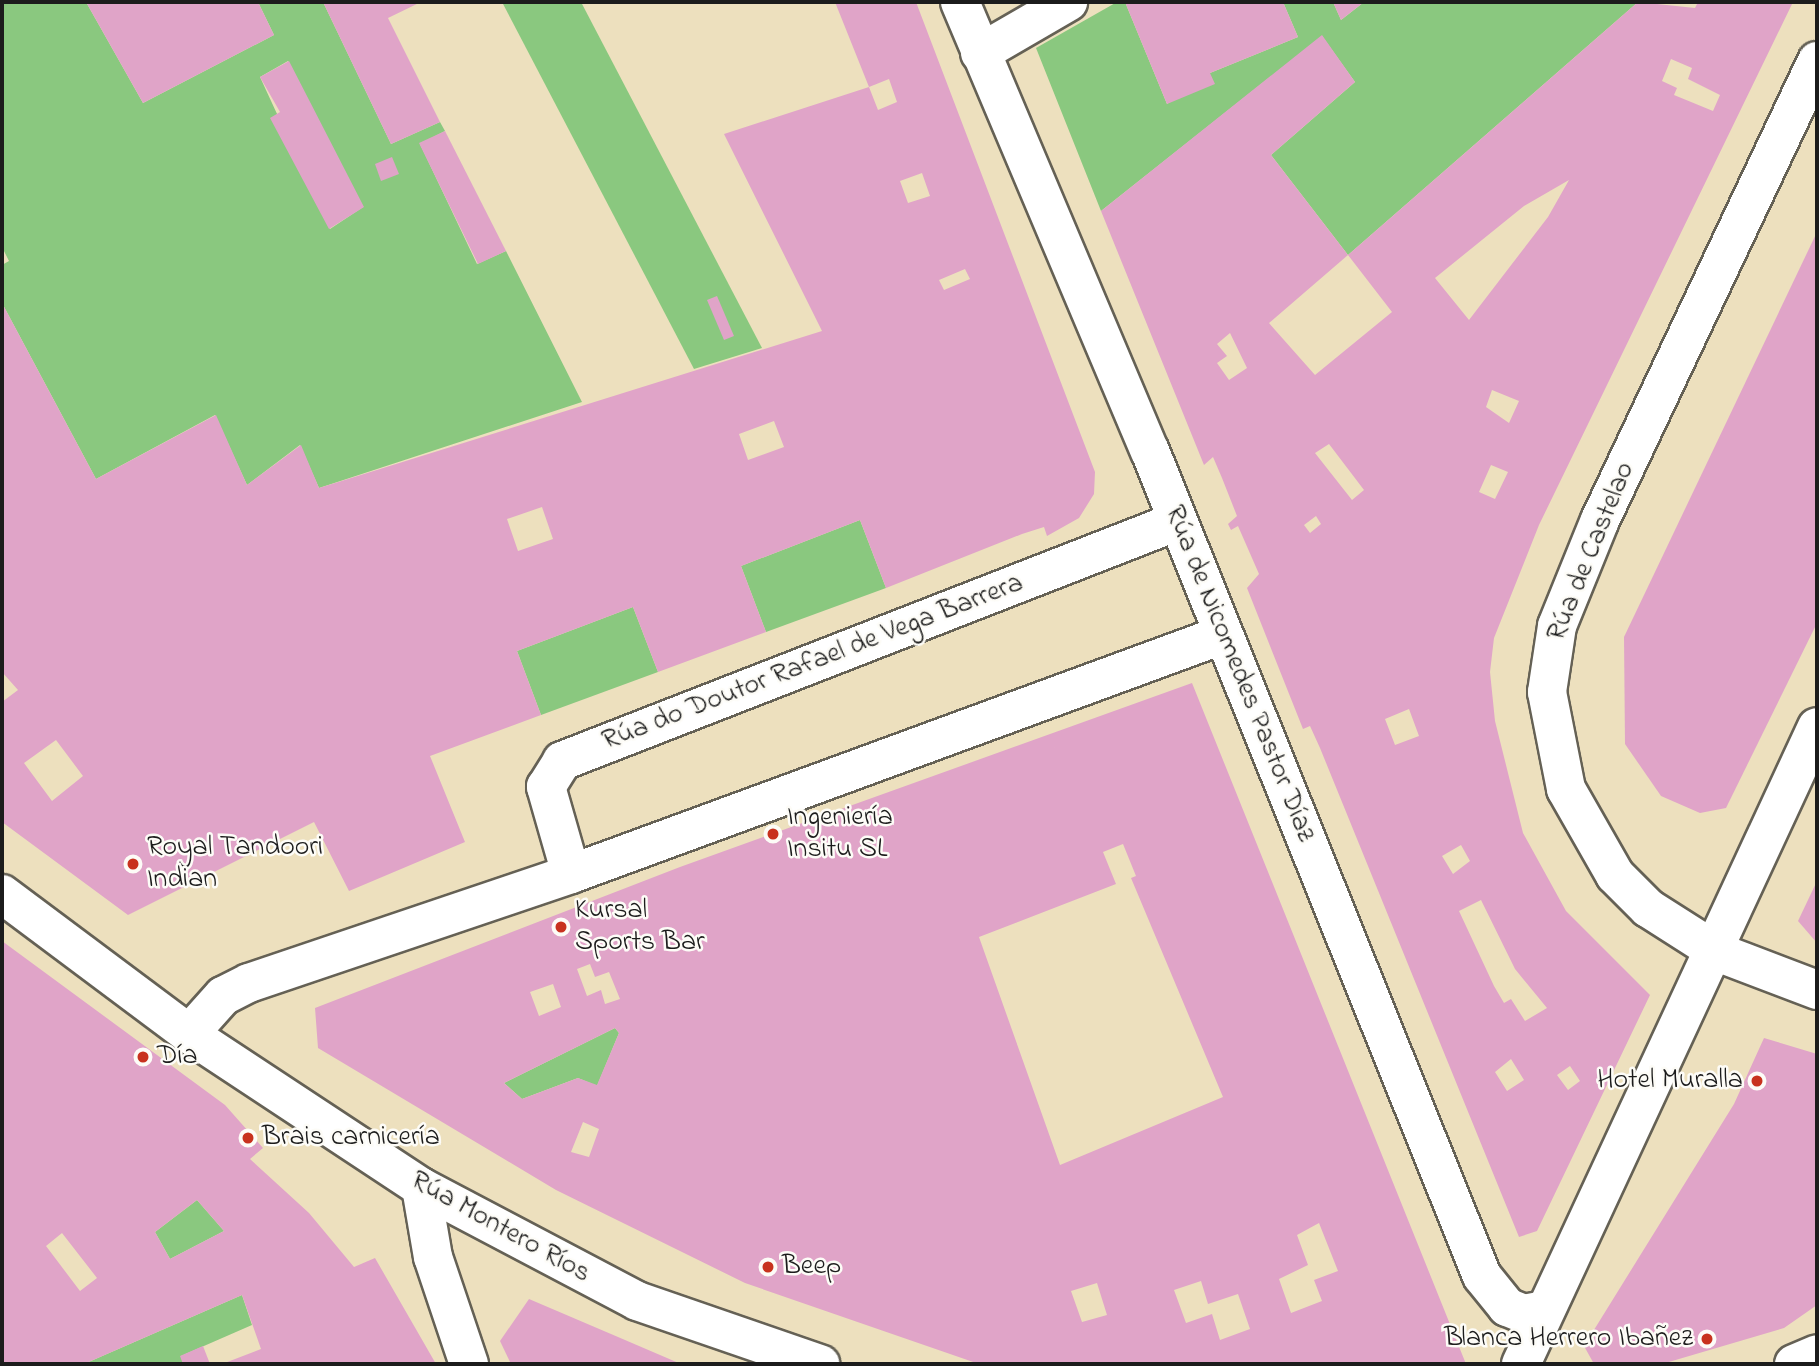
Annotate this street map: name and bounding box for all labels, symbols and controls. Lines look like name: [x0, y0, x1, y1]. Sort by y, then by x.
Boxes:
street label: Rúa de Castelao: [1541, 458, 1643, 646]
street label: Rúa de Nicomedes Pastor Díaz: [1156, 501, 1322, 847]
street label: Rúa do Doutor Rafael de Vega Barrera: [598, 567, 1028, 759]
place label: Ingeniería Insitu SL: [787, 801, 893, 867]
marker: Ingeniería Insitu SL: [765, 826, 781, 842]
place label: Royal Tandoori Indian: [147, 831, 323, 897]
marker: Royal Tandoori Indian: [125, 856, 141, 872]
place label: Kursal Sports Bar: [575, 894, 705, 960]
marker: Kursal Sports Bar: [553, 919, 569, 935]
place label: Día: [157, 1040, 198, 1074]
marker: Día: [135, 1049, 151, 1065]
place label: Hotel Muralla: [1597, 1064, 1743, 1098]
marker: Hotel Muralla: [1749, 1073, 1765, 1089]
place label: Brais carnicería: [262, 1121, 440, 1155]
marker: Brais carnicería: [240, 1130, 256, 1146]
street label: Rúa Montero Ríos: [404, 1165, 596, 1291]
place label: Beep: [782, 1250, 841, 1284]
marker: Beep: [760, 1259, 776, 1275]
place label: Blanca Herrero Ibañez: [1444, 1322, 1693, 1356]
marker: Blanca Herrero Ibañez: [1699, 1331, 1715, 1347]

